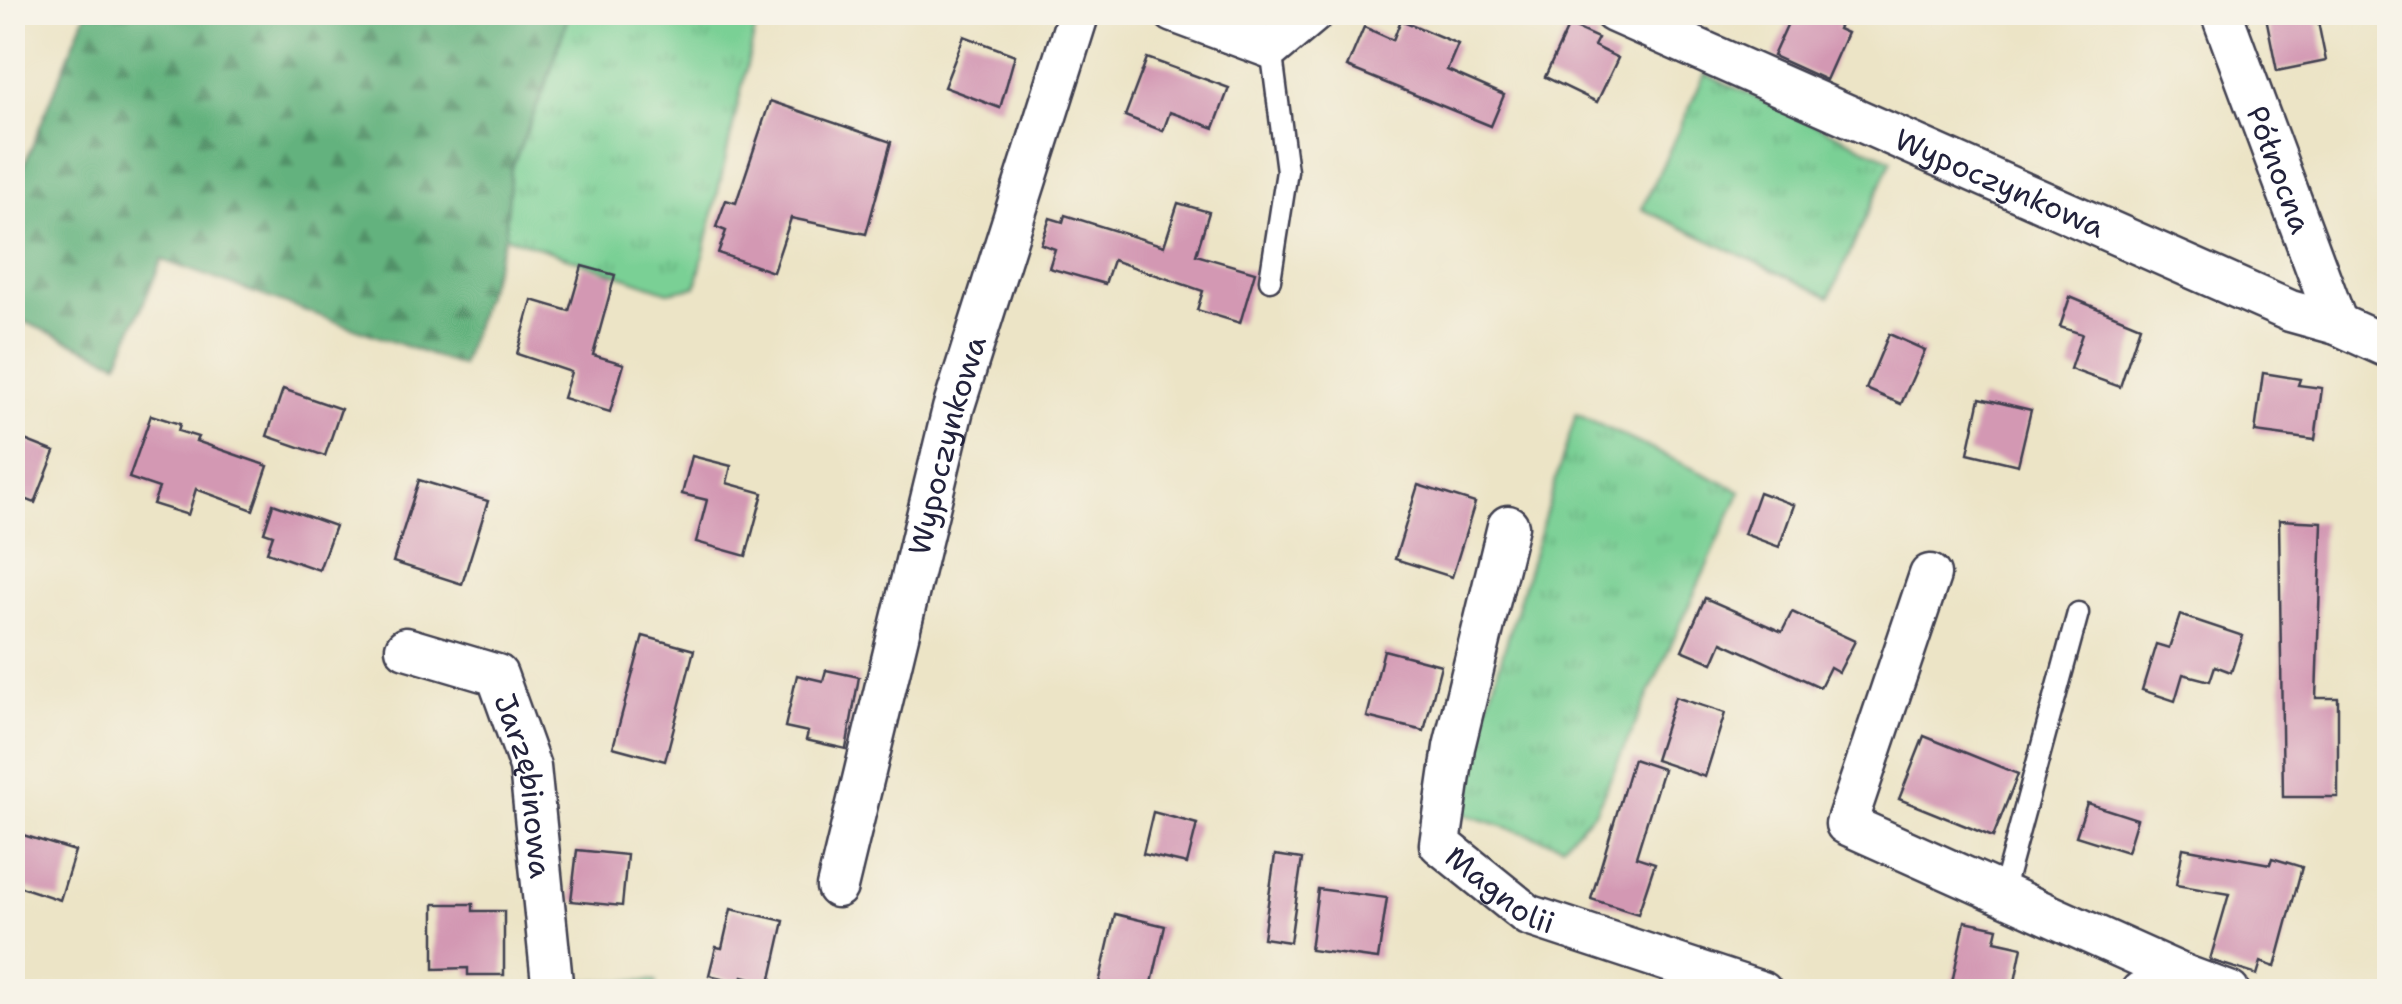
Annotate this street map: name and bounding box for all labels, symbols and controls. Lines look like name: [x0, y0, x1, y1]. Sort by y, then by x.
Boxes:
street label: Północna: [2237, 100, 2322, 239]
street label: Wypoczynkowa: [1888, 118, 2112, 247]
street label: Wypoczynkowa: [898, 330, 996, 559]
street label: Jarzębinowa: [485, 688, 562, 881]
street label: Magnolii: [1437, 836, 1560, 943]

